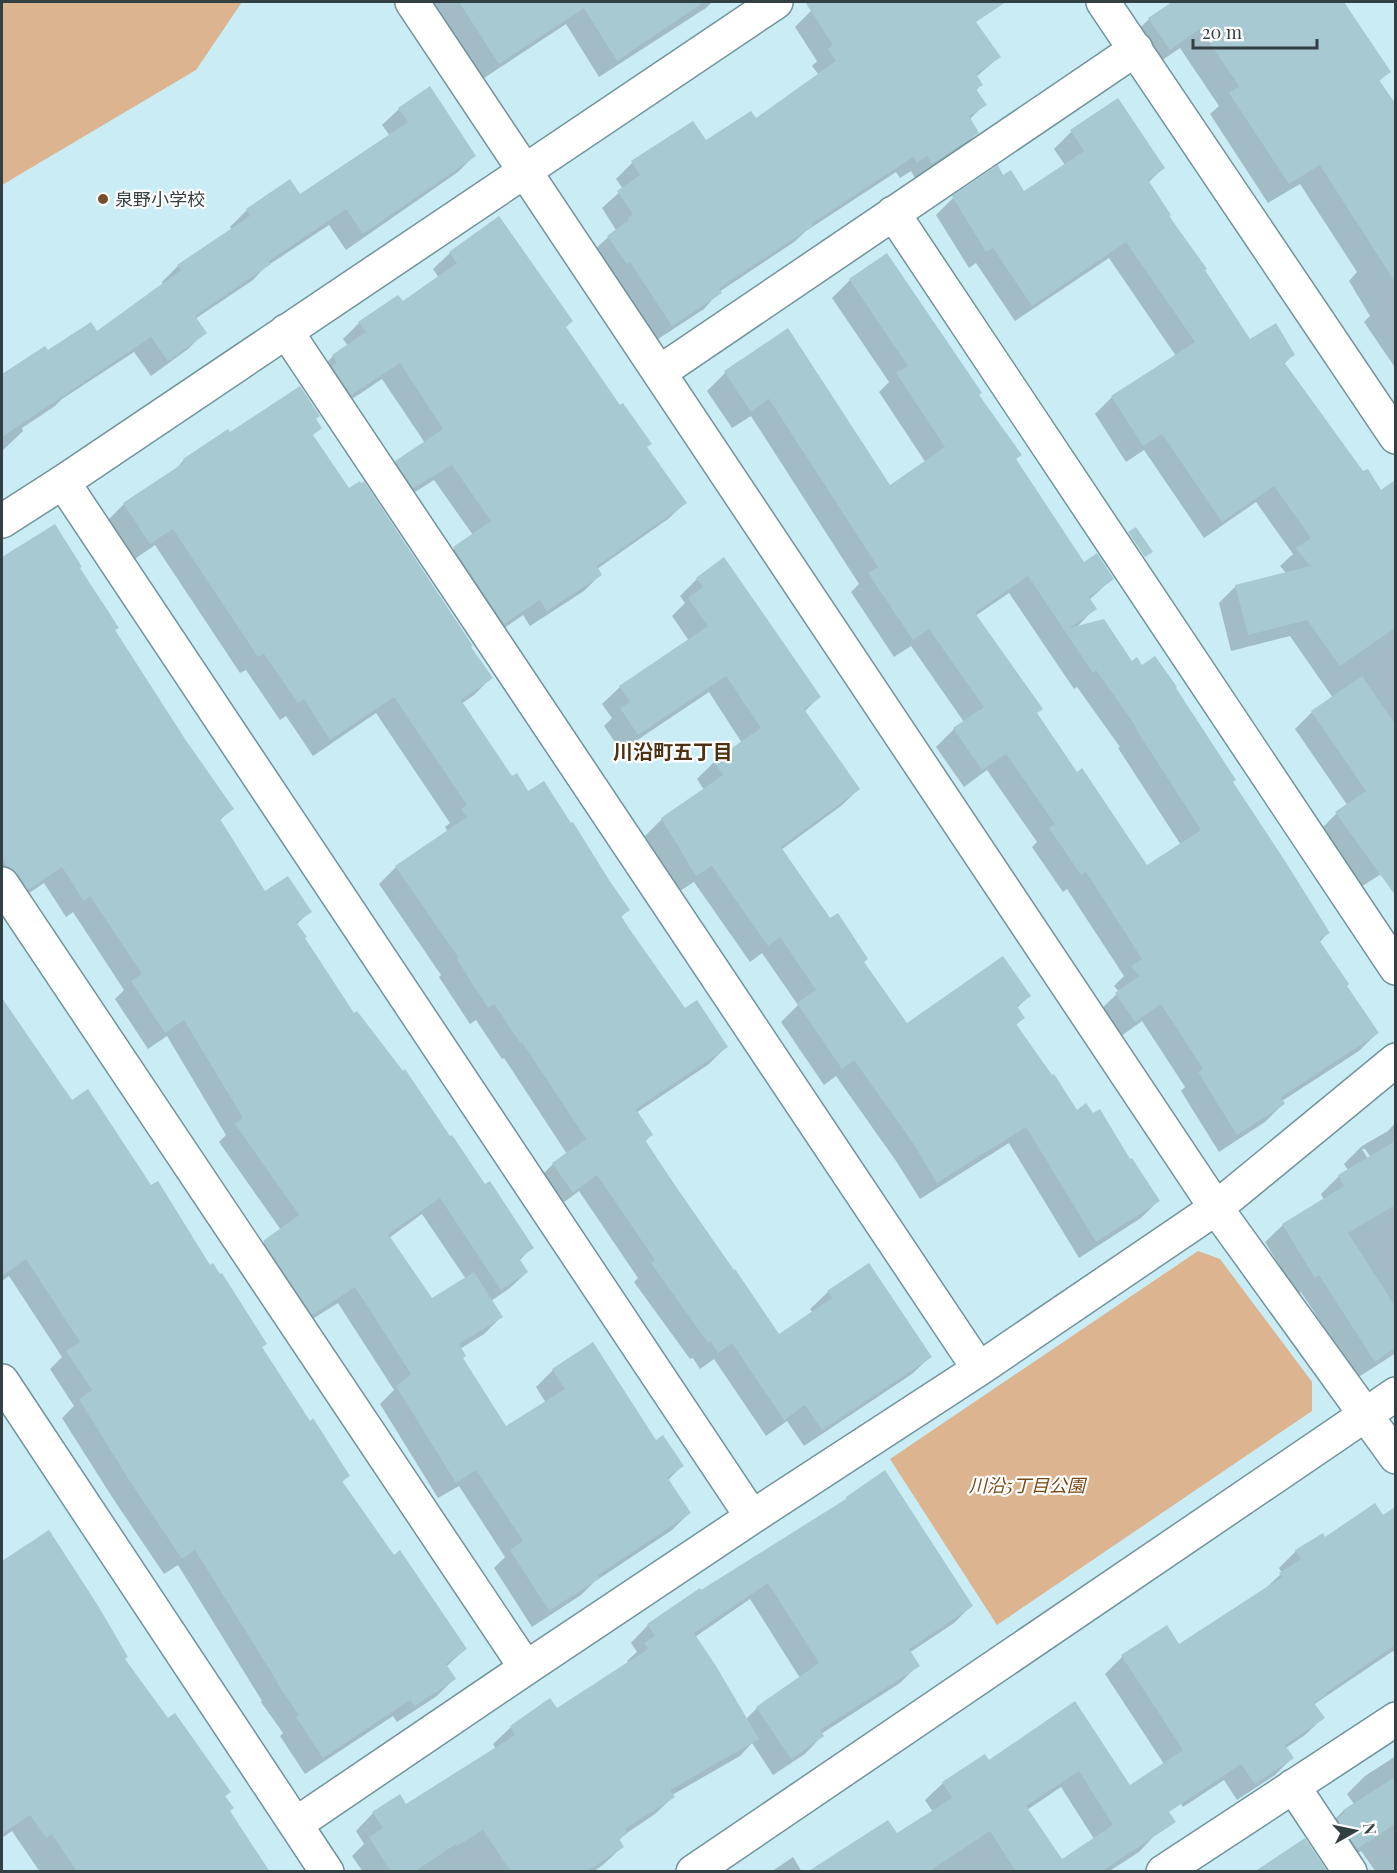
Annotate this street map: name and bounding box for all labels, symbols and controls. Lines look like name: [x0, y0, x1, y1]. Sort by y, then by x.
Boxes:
scale bar: [1193, 12, 1318, 50]
text: 20 m: [1202, 20, 1242, 44]
place label: 泉野小学校: [115, 187, 205, 211]
marker: 泉野小学校: [96, 192, 110, 206]
district label: 川沿町五丁目: [613, 737, 733, 764]
park label: 川沿5丁目公園: [969, 1473, 1088, 1497]
north arrow: [1325, 1801, 1385, 1861]
text: N: [1359, 1821, 1382, 1836]

